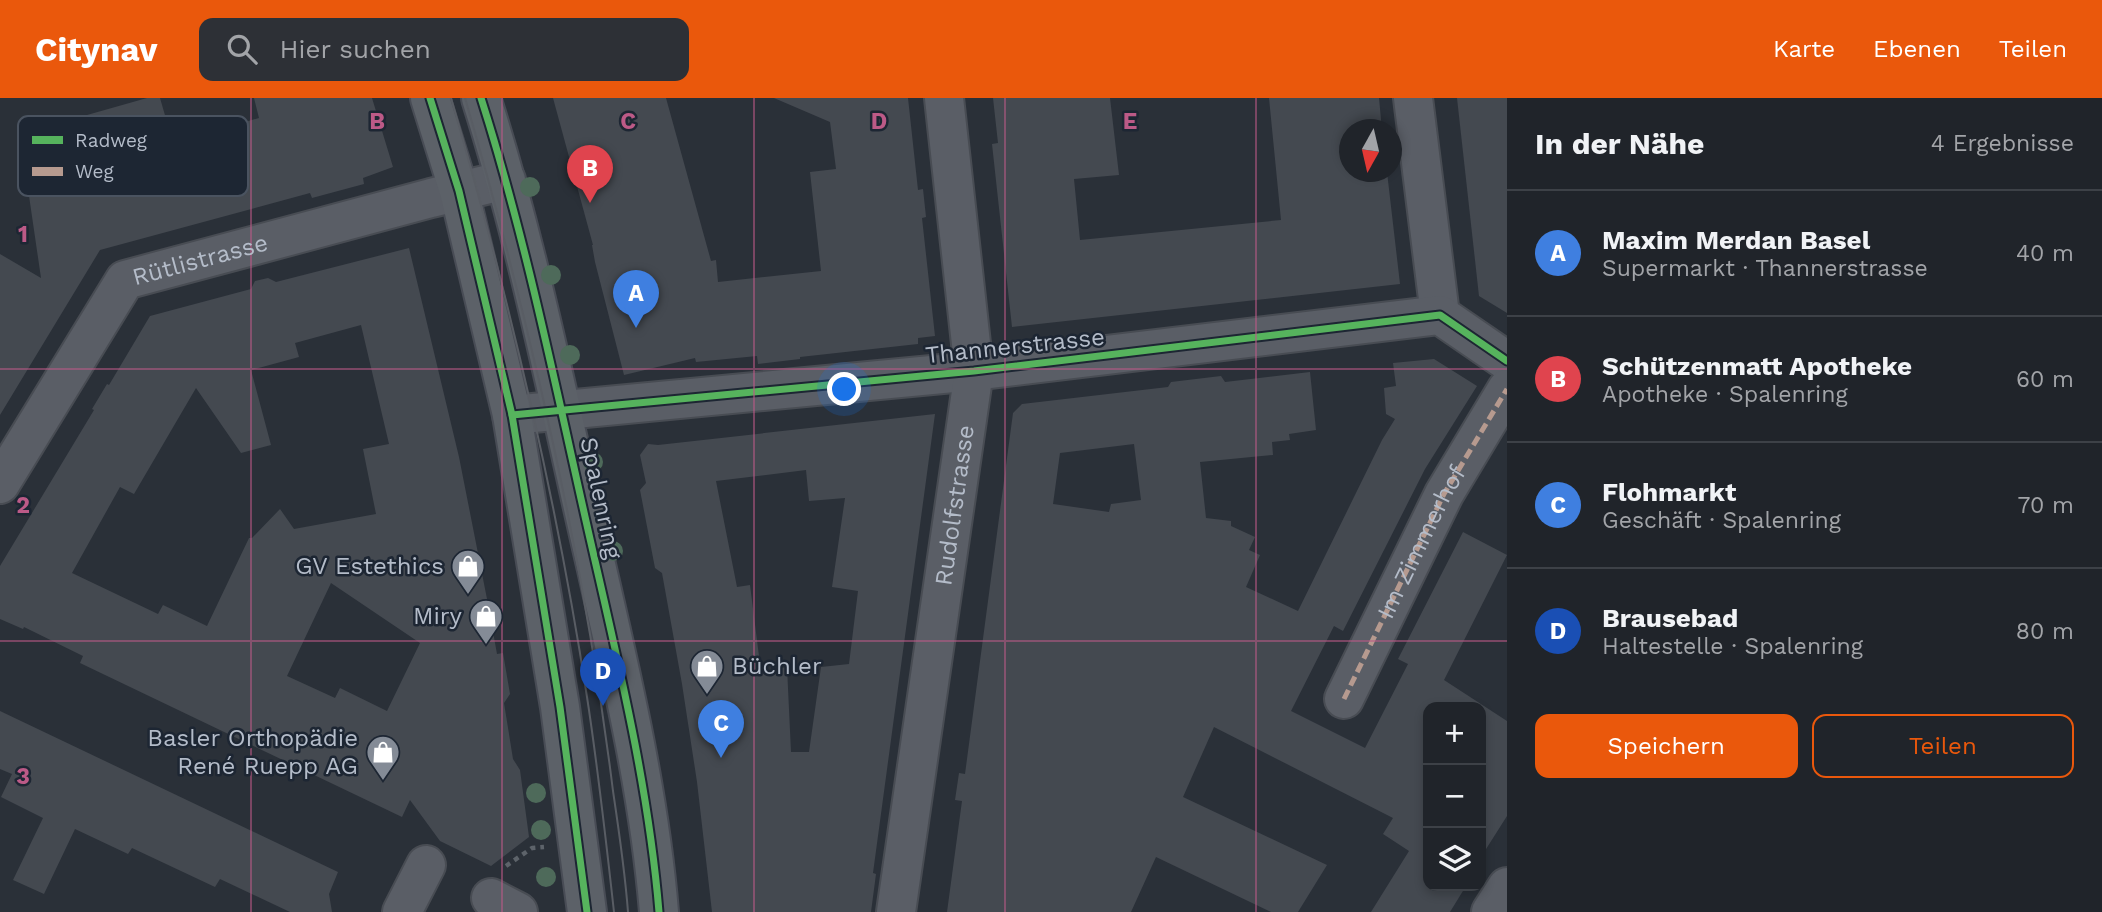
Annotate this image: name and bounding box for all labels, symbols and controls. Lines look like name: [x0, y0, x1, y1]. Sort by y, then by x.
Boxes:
search box: [199, 18, 689, 81]
text: Citynav: [35, 30, 157, 69]
icon: search: [223, 30, 261, 68]
text: Hier suchen: [279, 34, 431, 64]
text: Karte: [1773, 35, 1835, 63]
text: Ebenen: [1873, 35, 1961, 63]
text: Teilen: [1999, 35, 2067, 63]
text: B: [369, 108, 385, 135]
text: C: [620, 108, 636, 135]
text: D: [871, 108, 887, 135]
text: E: [1123, 108, 1137, 135]
legend: [18, 116, 248, 196]
north arrow: [1339, 119, 1402, 182]
text: In der Nähe: [1535, 126, 1704, 161]
text: Radweg: [75, 129, 148, 152]
text: 4 Ergebnisse: [1931, 130, 2074, 157]
pin: B: [567, 145, 613, 203]
text: Weg: [75, 160, 115, 183]
text: 1: [18, 221, 28, 248]
text: Maxim Merdan Basel: [1602, 225, 1870, 255]
street label: Rütlistrasse: [129, 228, 271, 291]
text: A: [1550, 240, 1566, 267]
text: 40 m: [2016, 240, 2074, 267]
text: Supermarkt · Thannerstrasse: [1602, 255, 1928, 282]
pin: A: [613, 270, 659, 328]
street label: Thannerstrasse: [924, 323, 1106, 369]
text: Schützenmatt Apotheke: [1602, 351, 1912, 381]
text: B: [1550, 366, 1566, 393]
text: 60 m: [2016, 366, 2074, 393]
your location: [827, 372, 861, 406]
text: Apotheke · Spalenring: [1602, 381, 1848, 408]
street label: Rudolfstrasse: [929, 423, 980, 587]
street label: Spalenring: [574, 435, 628, 562]
street label: Im Zimmerhof: [1371, 460, 1472, 623]
text: Flohmarkt: [1602, 477, 1736, 507]
text: 2: [16, 492, 30, 519]
text: C: [1550, 492, 1566, 519]
text: 70 m: [2017, 492, 2074, 519]
text: Geschäft · Spalenring: [1602, 507, 1841, 534]
shop icon: GV Estethics: [449, 547, 487, 596]
place label: GV Estethics: [295, 552, 444, 580]
shop icon: Miry: [467, 597, 505, 646]
place label: Miry: [413, 602, 463, 630]
text: Brausebad: [1602, 603, 1738, 633]
text: D: [1550, 618, 1566, 645]
text: 80 m: [2016, 618, 2074, 645]
text: Haltestelle · Spalenring: [1602, 633, 1863, 660]
shop icon: Büchler: [688, 647, 726, 696]
pin: D: [580, 648, 626, 706]
place label: Büchler: [732, 652, 822, 680]
pin: C: [698, 700, 744, 758]
map controls: [1423, 702, 1486, 891]
button: +: [1423, 702, 1486, 765]
button: Speichern: [1535, 714, 1798, 778]
button: Teilen: [1812, 714, 2074, 778]
place label: Basler Orthopädie René Ruepp AG: [147, 724, 358, 780]
shop icon: Basler Orthopädie René Ruepp AG: [364, 733, 402, 782]
text: 3: [16, 763, 30, 790]
button: −: [1423, 765, 1486, 828]
button: layers: [1423, 828, 1486, 891]

